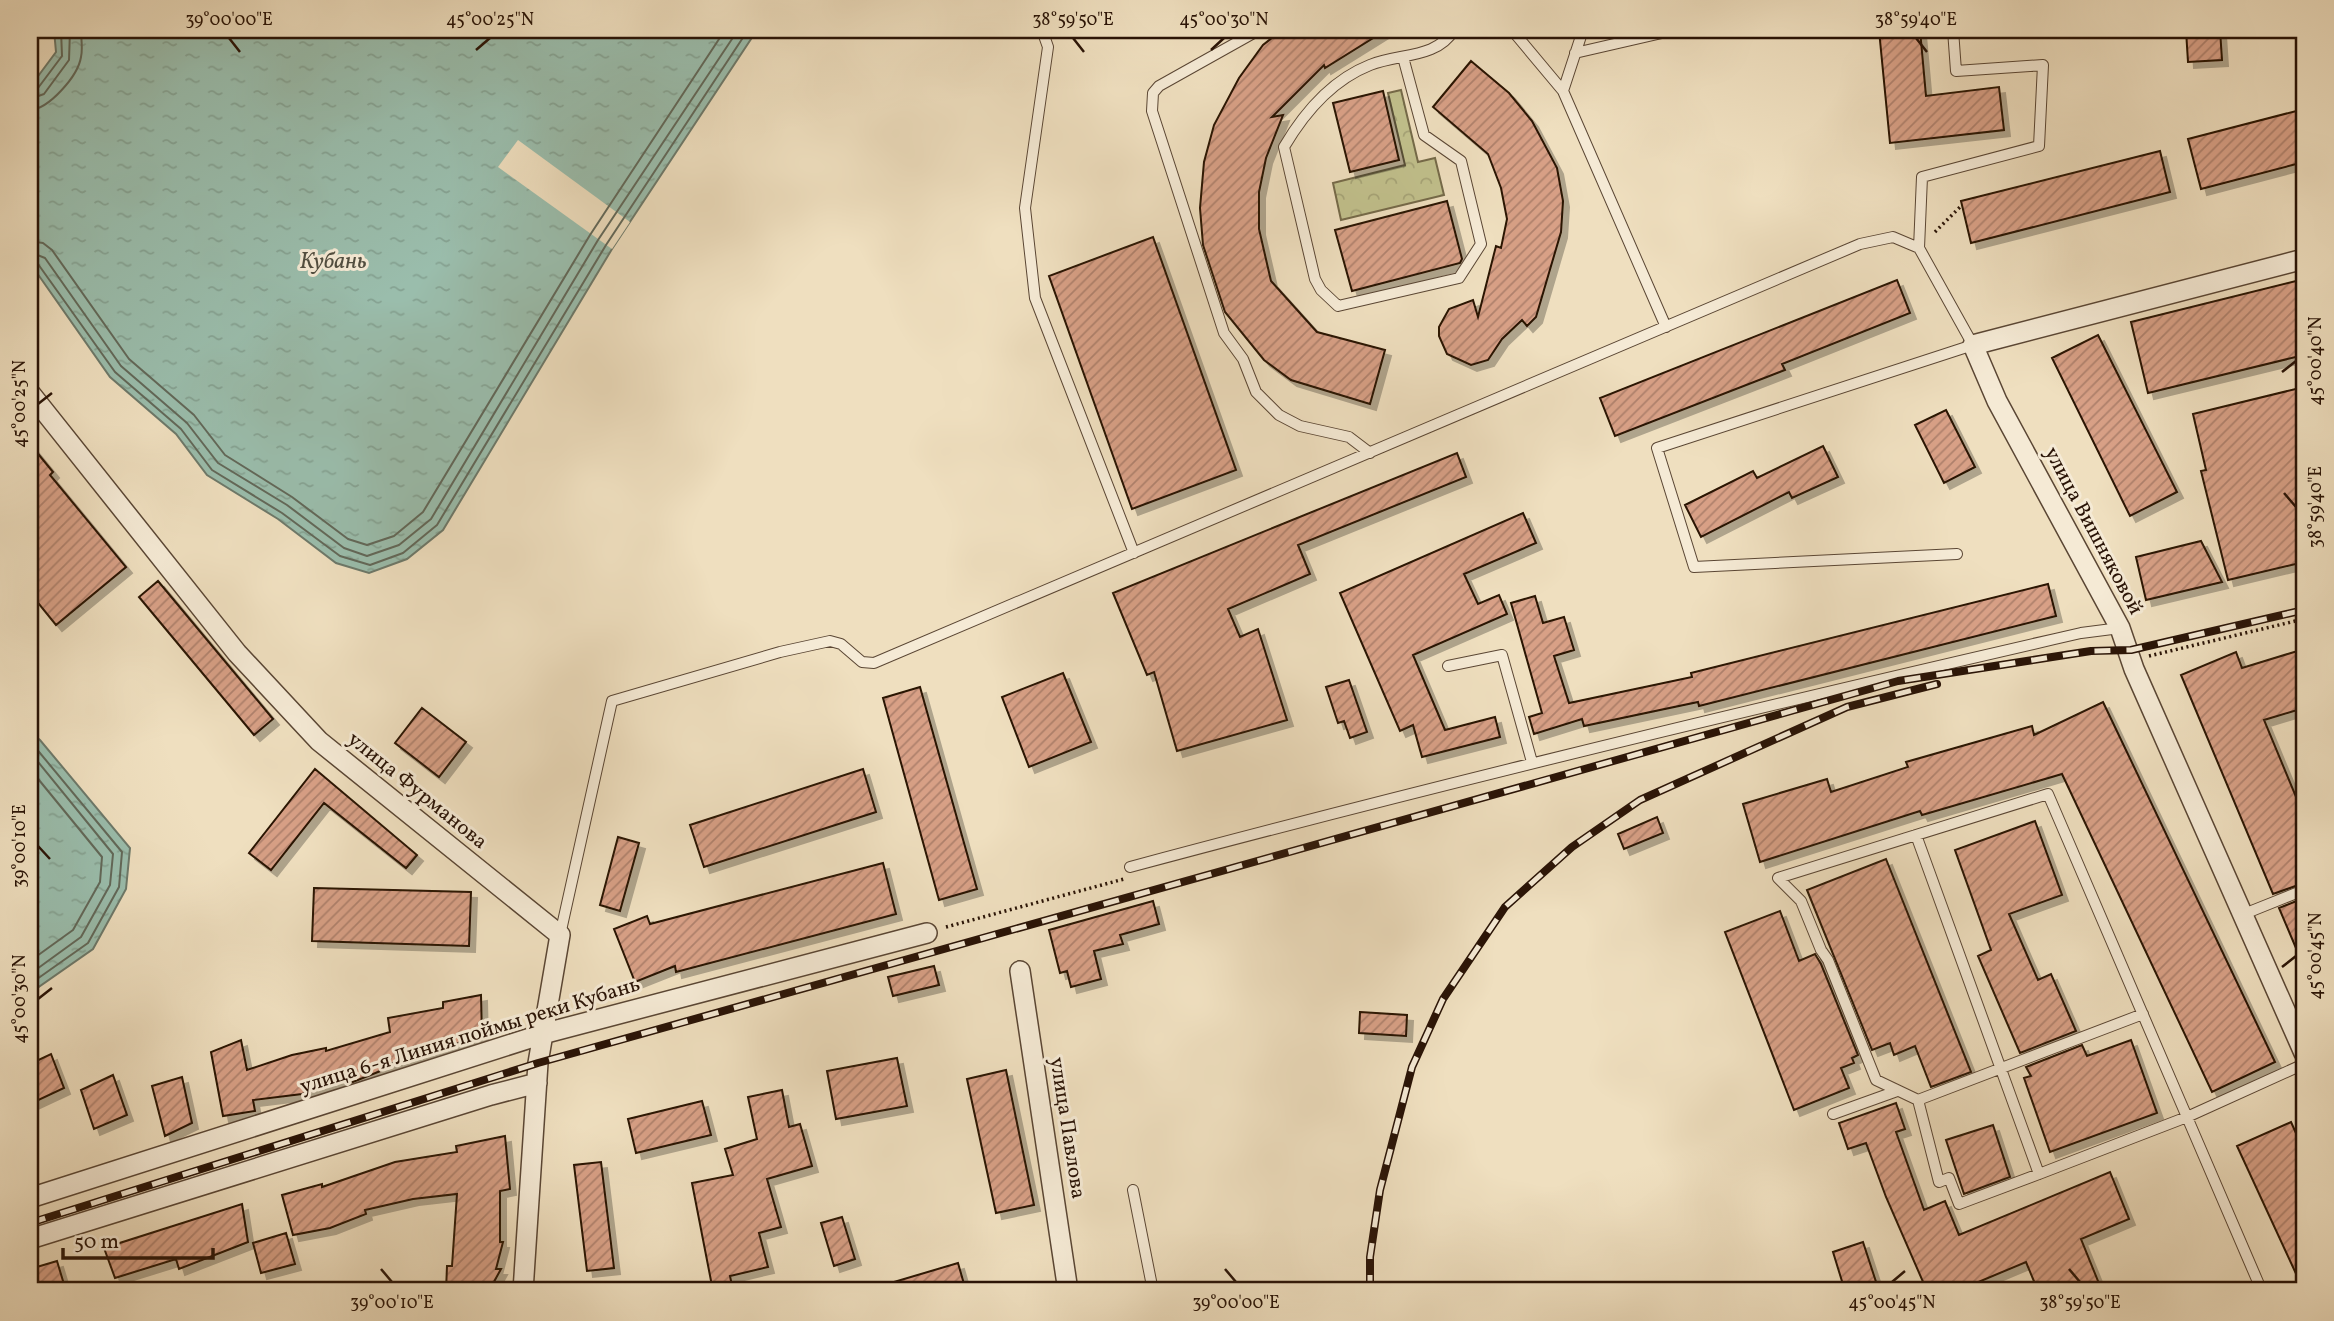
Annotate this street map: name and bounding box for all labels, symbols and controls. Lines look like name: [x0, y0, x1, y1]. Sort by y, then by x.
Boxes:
text: 39°00'00"E: [185, 8, 273, 33]
text: 45°00'25"N: [446, 8, 534, 33]
text: 38°59'50"E: [1032, 8, 1114, 33]
text: 45°00'30"N: [1179, 8, 1269, 33]
text: 38°59'40"E: [1875, 8, 1957, 33]
water label: Кубань: [299, 246, 367, 278]
text: 45°00'40"N: [2304, 316, 2329, 406]
text: 45°00'25"N: [8, 360, 33, 448]
street label: улица Вишняковой: [2036, 442, 2150, 620]
text: 38°59'40"E: [2304, 466, 2329, 548]
street label: улица Фурманова: [341, 725, 493, 857]
text: 39°00'10"E: [8, 804, 33, 888]
text: 45°00'45"N: [2304, 912, 2329, 1000]
text: 45°00'30"N: [8, 954, 33, 1044]
street label: улица 6-я Линия поймы реки Кубань: [296, 970, 644, 1102]
street label: улица Павлова: [1041, 1055, 1093, 1201]
scale bar: [63, 1216, 214, 1260]
text: 50 m: [74, 1228, 119, 1257]
text: 39°00'10"E: [350, 1291, 434, 1316]
text: 39°00'00"E: [1192, 1291, 1280, 1316]
text: 45°00'45"N: [1848, 1291, 1936, 1316]
text: 38°59'50"E: [2039, 1291, 2121, 1316]

